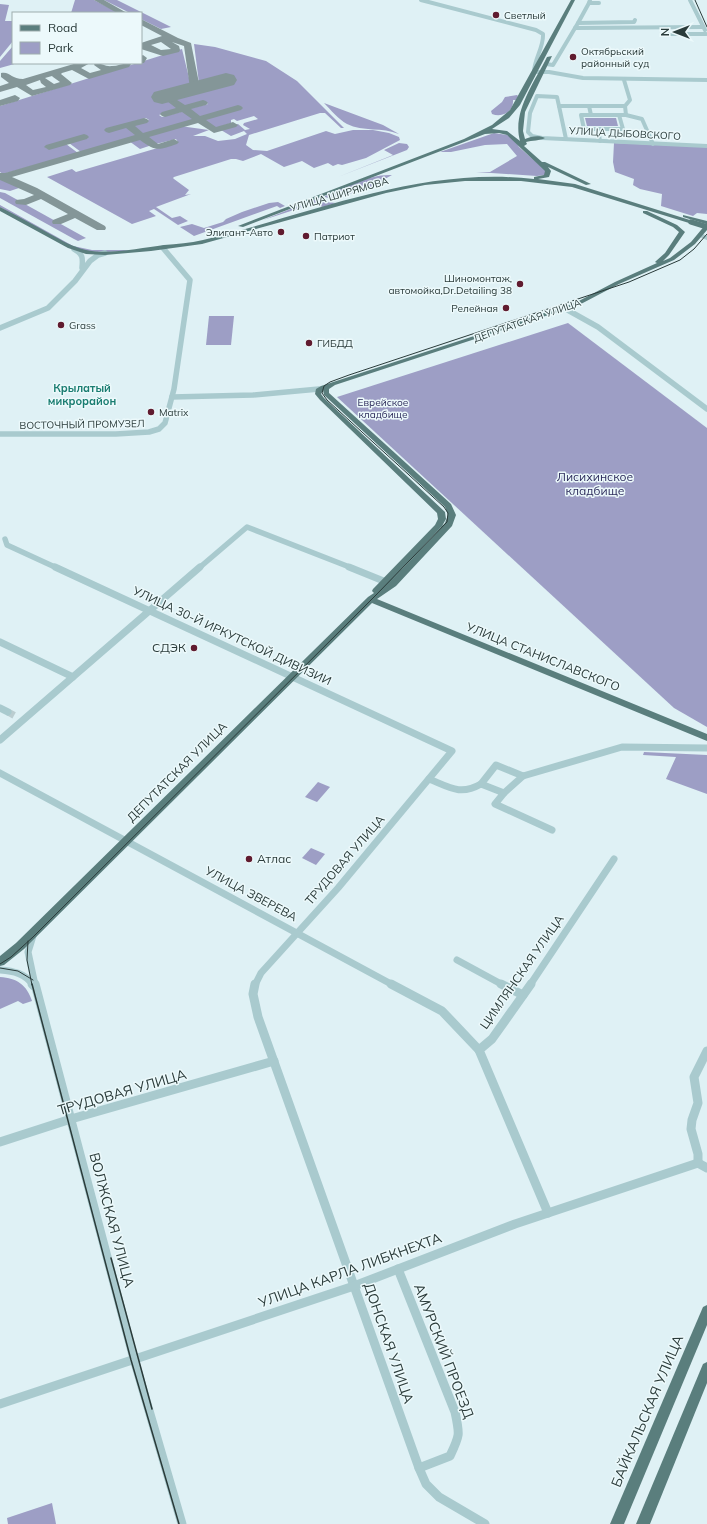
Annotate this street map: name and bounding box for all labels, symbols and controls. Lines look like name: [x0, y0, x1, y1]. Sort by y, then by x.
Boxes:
place label: Светлый: [504, 9, 546, 22]
marker: Светлый: [491, 10, 501, 20]
legend: [12, 12, 142, 64]
north arrow: [655, 12, 695, 52]
text: Road: [48, 20, 77, 35]
text: N: [658, 28, 672, 36]
text: Park: [48, 40, 74, 55]
place label: Октябрьский районный суд: [581, 45, 649, 70]
marker: Октябрьский районный суд: [568, 52, 578, 62]
street label: УЛИЦА ДЫБОВСКОГО: [568, 124, 682, 143]
street label: УЛИЦА ШИРЯМОВА: [287, 174, 390, 215]
place label: Элигант-Авто: [206, 226, 273, 239]
marker: Элигант-Авто: [276, 227, 286, 237]
place label: Патриот: [314, 230, 355, 243]
marker: Патриот: [301, 231, 311, 241]
place label: Шиномонтаж, автомойка,Dr.Detailing 38: [388, 272, 512, 297]
marker: Шиномонтаж, автомойка,Dr.Detailing 38: [515, 279, 525, 289]
street label: ДЕПУТАТСКАЯ УЛИЦА: [472, 296, 583, 345]
place label: Релейная: [451, 302, 498, 315]
marker: Релейная: [501, 303, 511, 313]
place label: Grass: [69, 319, 96, 332]
marker: Grass: [56, 320, 66, 330]
place label: ГИБДД: [317, 337, 353, 350]
marker: ГИБДД: [304, 338, 314, 348]
district label: Крылатый микрорайон: [48, 381, 116, 408]
park label: Еврейское кладбище: [358, 396, 409, 421]
place label: Matrix: [159, 406, 189, 419]
marker: Matrix: [146, 407, 156, 417]
street label: ВОСТОЧНЫЙ ПРОМУЗЕЛ: [19, 417, 145, 432]
park label: Лисихинское кладбище: [557, 469, 634, 498]
street label: УЛИЦА 30-Й ИРКУТСКОЙ ДИВИЗИИ: [130, 582, 334, 688]
street label: УЛИЦА СТАНИСЛАВСКОГО: [463, 618, 622, 694]
place label: СДЭК: [152, 640, 186, 655]
marker: СДЭК: [189, 643, 199, 653]
street label: ДЕПУТАТСКАЯ УЛИЦА: [124, 718, 230, 825]
street label: ТРУДОВАЯ УЛИЦА: [302, 812, 388, 908]
place label: Атлас: [257, 851, 291, 866]
marker: Атлас: [244, 854, 254, 864]
street label: УЛИЦА ЗВЕРЕВА: [202, 862, 300, 924]
street label: ЦИМЛЯНСКАЯ УЛИЦА: [476, 912, 567, 1032]
street label: ТРУДОВАЯ УЛИЦА: [56, 1065, 189, 1119]
street label: ВОЛЖСКАЯ УЛИЦА: [85, 1151, 139, 1290]
street label: УЛИЦА КАРЛА ЛИБКНЕХТА: [255, 1228, 445, 1312]
street label: ДОНСКАЯ УЛИЦА: [360, 1280, 418, 1407]
street label: АМУРСКИЙ ПРОЕЗД: [410, 1281, 478, 1421]
street label: БАЙКАЛЬСКАЯ УЛИЦА: [607, 1332, 688, 1490]

